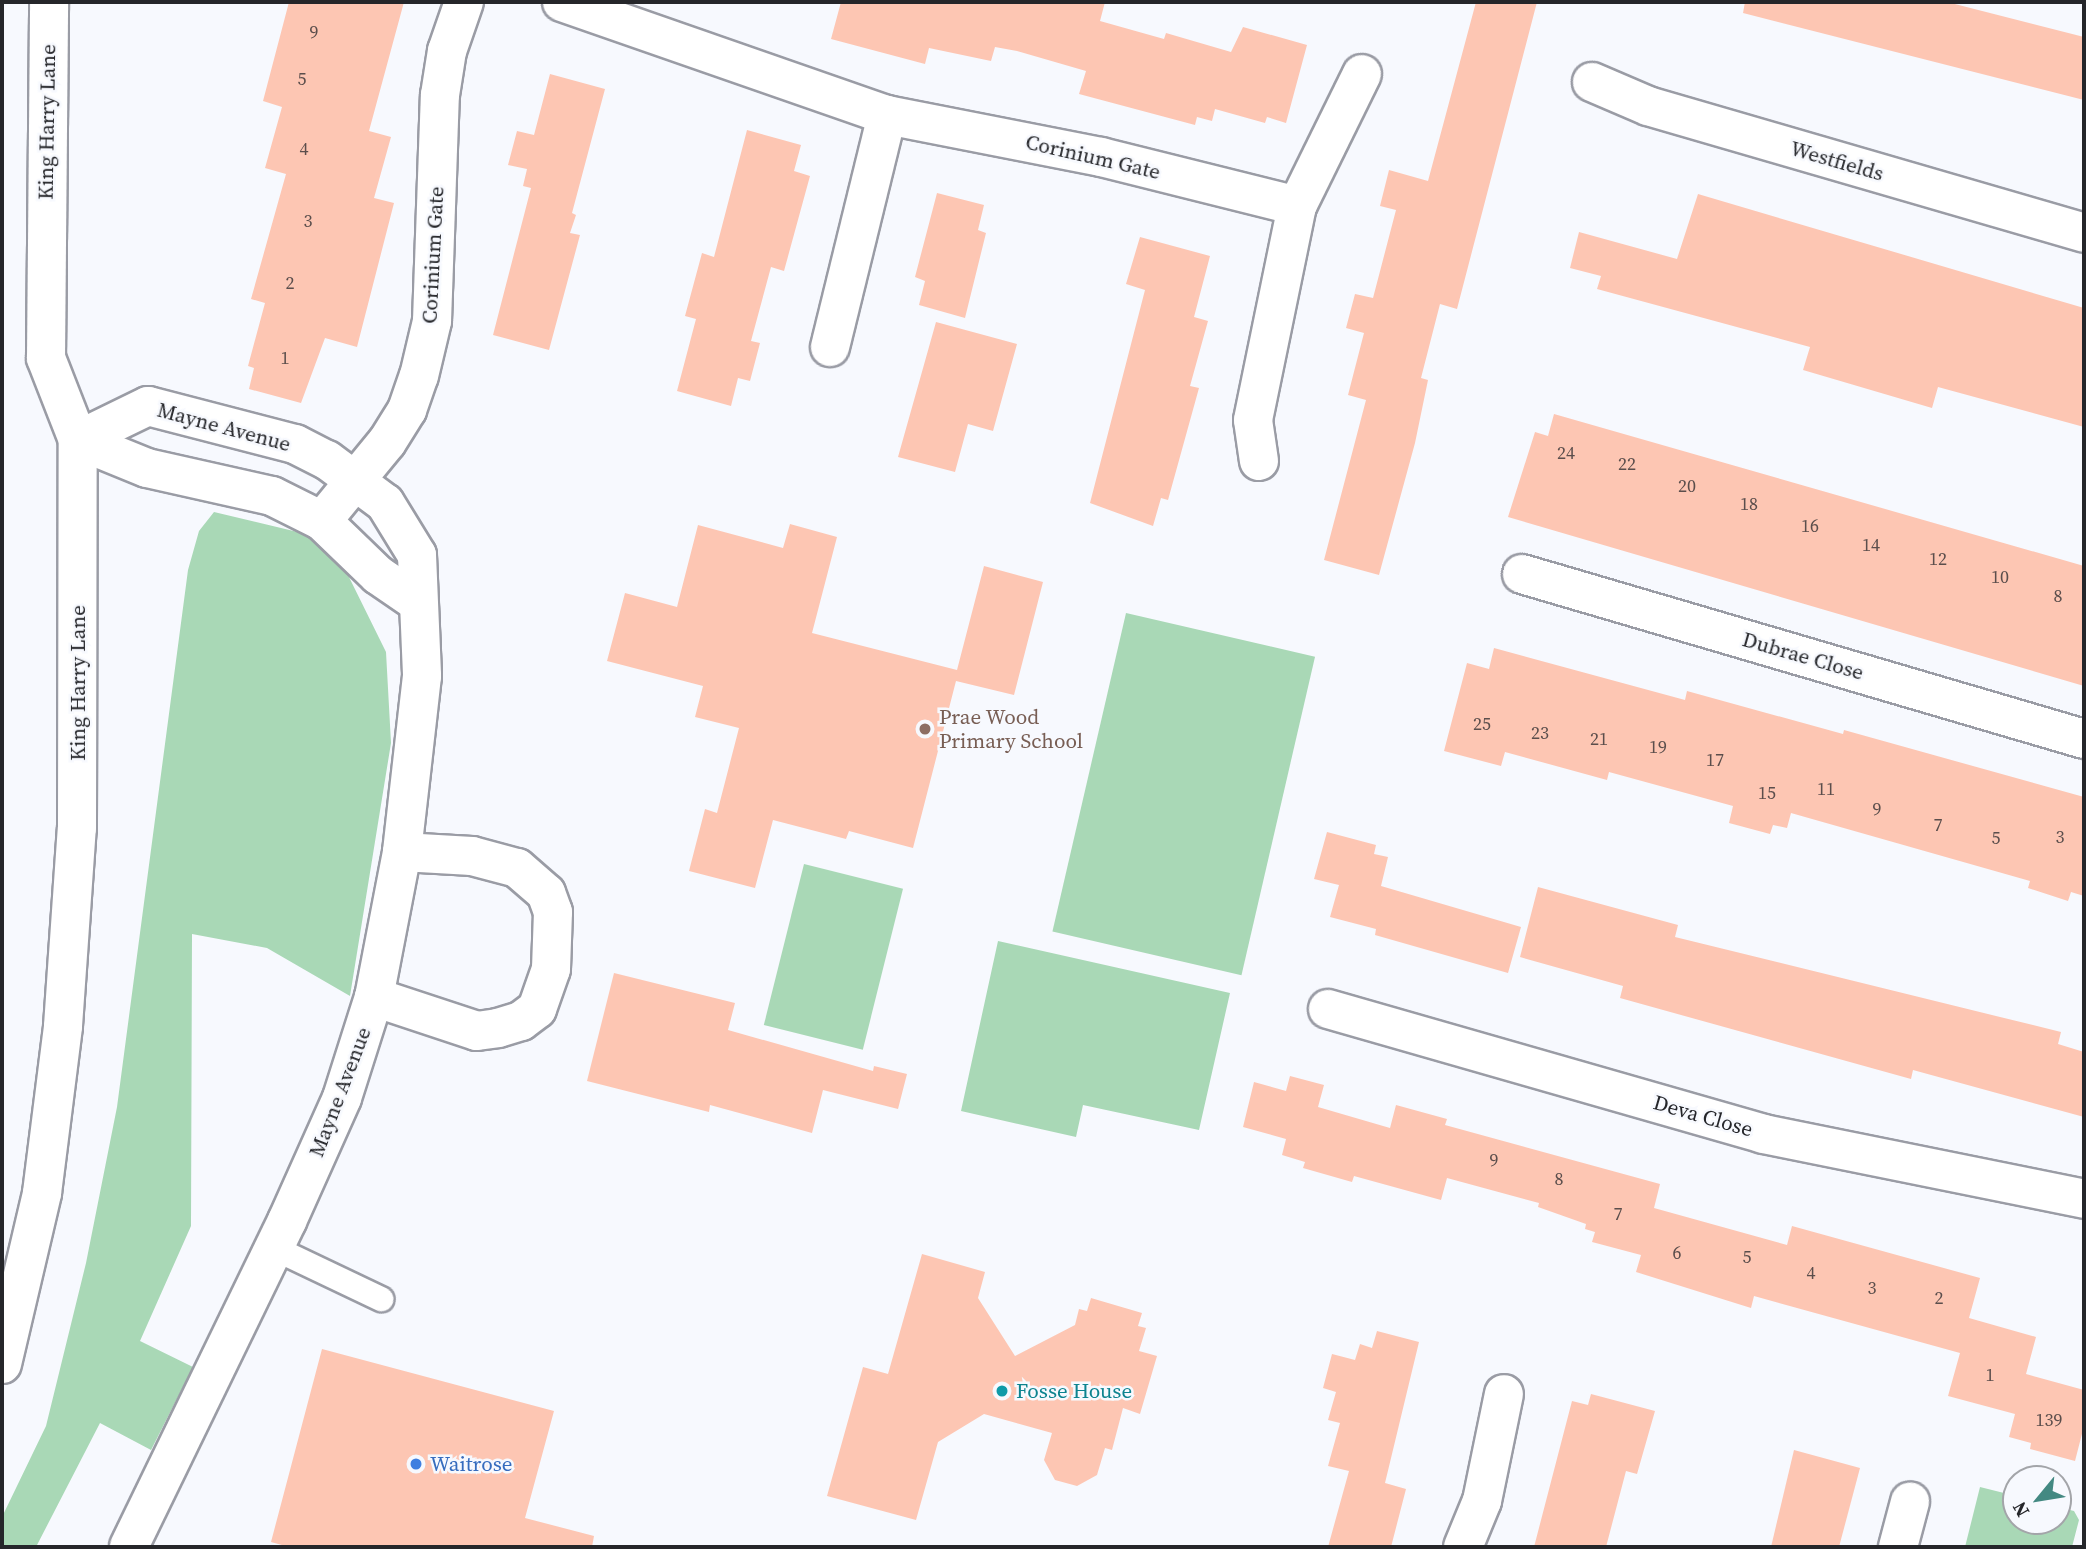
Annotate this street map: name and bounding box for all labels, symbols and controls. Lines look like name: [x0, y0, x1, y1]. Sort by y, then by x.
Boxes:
house number: 9: [310, 21, 318, 43]
street label: King Harry Lane: [33, 44, 61, 200]
house number: 5: [298, 68, 306, 90]
street label: Corinium Gate: [1023, 129, 1163, 185]
street label: Westfields: [1787, 136, 1887, 186]
house number: 4: [300, 138, 308, 160]
street label: Corinium Gate: [417, 186, 449, 324]
house number: 3: [304, 210, 312, 232]
house number: 2: [286, 272, 294, 294]
house number: 1: [281, 347, 289, 369]
street label: Mayne Avenue: [155, 397, 293, 457]
house number: 24: [1557, 442, 1575, 464]
house number: 22: [1618, 453, 1636, 475]
house number: 20: [1678, 475, 1696, 497]
house number: 18: [1740, 493, 1758, 515]
house number: 16: [1801, 515, 1819, 537]
house number: 14: [1862, 534, 1880, 556]
house number: 12: [1929, 548, 1947, 570]
house number: 10: [1991, 566, 2009, 588]
house number: 8: [2054, 585, 2062, 607]
street label: King Harry Lane: [65, 605, 91, 761]
street label: Dubrae Close: [1739, 627, 1867, 685]
place label: Prae Wood Primary School: [939, 704, 1083, 754]
house number: 25: [1473, 713, 1491, 735]
marker: Prae Wood Primary School: [917, 721, 933, 737]
house number: 23: [1531, 722, 1549, 744]
house number: 21: [1590, 728, 1608, 750]
house number: 19: [1649, 736, 1667, 758]
house number: 17: [1706, 749, 1724, 771]
house number: 11: [1817, 778, 1835, 800]
house number: 15: [1758, 782, 1776, 804]
house number: 9: [1873, 798, 1881, 820]
house number: 7: [1934, 814, 1942, 836]
house number: 3: [2056, 826, 2064, 848]
house number: 5: [1992, 827, 2000, 849]
street label: Mayne Avenue: [304, 1024, 376, 1160]
street label: Deva Close: [1650, 1090, 1756, 1142]
house number: 9: [1490, 1149, 1498, 1171]
house number: 8: [1555, 1168, 1563, 1190]
house number: 7: [1614, 1203, 1622, 1225]
house number: 6: [1673, 1242, 1681, 1264]
house number: 5: [1743, 1246, 1751, 1268]
house number: 4: [1807, 1262, 1815, 1284]
house number: 3: [1868, 1277, 1876, 1299]
house number: 2: [1935, 1287, 1943, 1309]
house number: 1: [1986, 1364, 1994, 1386]
place label: Fosse House: [1016, 1378, 1132, 1404]
marker: Fosse House: [994, 1383, 1010, 1399]
house number: 139: [2036, 1409, 2062, 1431]
place label: Waitrose: [430, 1451, 513, 1477]
marker: Waitrose: [408, 1456, 424, 1472]
north arrow: [2002, 1465, 2072, 1535]
text: N: [2006, 1497, 2035, 1522]

